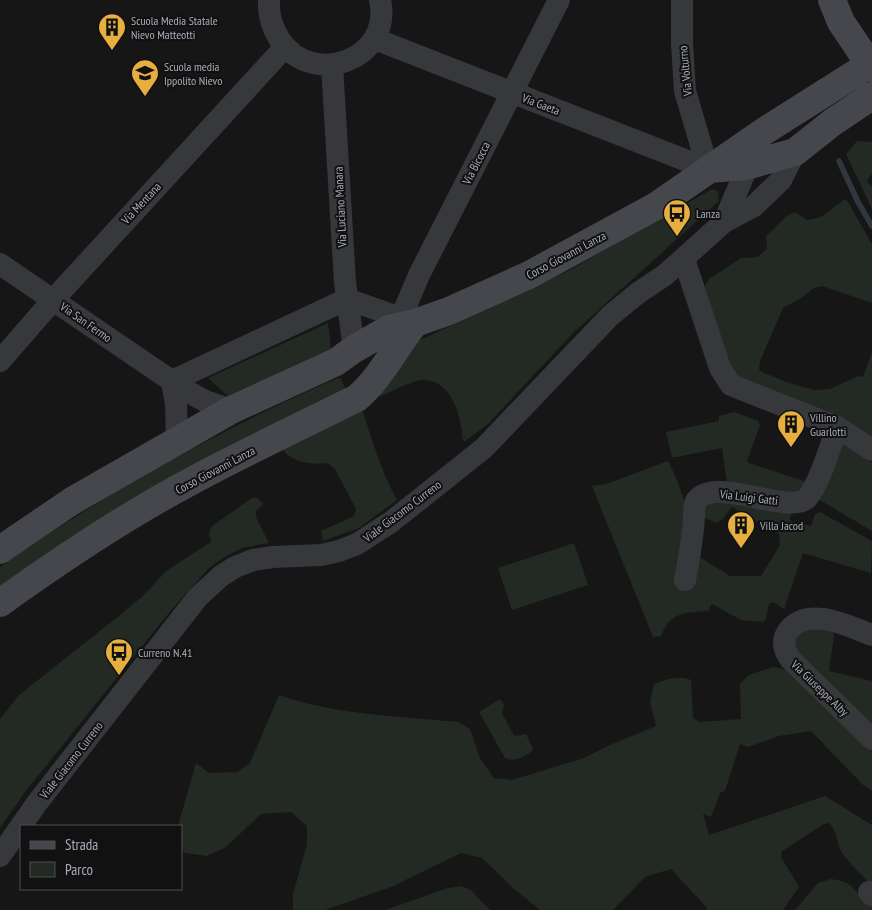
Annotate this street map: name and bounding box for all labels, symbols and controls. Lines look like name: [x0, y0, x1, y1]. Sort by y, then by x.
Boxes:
building icon: Scuola Media Statale Nievo Matteotti: [97, 12, 127, 51]
place label: Scuola Media Statale Nievo Matteotti: [131, 13, 218, 42]
street label: Via Volturno: [675, 45, 695, 98]
school or university icon: Scuola media Ippolito Nievo: [130, 58, 160, 97]
place label: Scuola media Ippolito Nievo: [164, 59, 222, 88]
street label: Via Gaeta: [519, 90, 562, 118]
street label: Via Bicocca: [458, 139, 493, 188]
street label: Via Luciano Manara: [330, 166, 350, 249]
street label: Via Mentana: [117, 179, 164, 228]
bus stop icon: Lanza: [662, 198, 692, 237]
place label: Lanza: [696, 206, 720, 221]
street label: Corso Giovanni Lanza: [524, 228, 609, 282]
street label: Via San Fermo: [57, 298, 115, 345]
building icon: Villino Guarlotti: [776, 409, 806, 448]
place label: Villino Guarlotti: [809, 410, 846, 439]
street label: Corso Giovanni Lanza: [173, 443, 258, 497]
street label: Viale Giacomo Curreno: [359, 477, 444, 546]
street label: Via Luigi Gatti: [718, 486, 779, 508]
building icon: Villa Jacod: [726, 510, 756, 549]
place label: Villa Jacod: [759, 518, 803, 533]
bus stop icon: Curreno N.41: [104, 637, 134, 676]
place label: Curreno N.41: [138, 645, 192, 660]
street label: Via Giuseppe Alby: [787, 656, 852, 719]
street label: Viale Giacomo Curreno: [36, 718, 106, 802]
legend: [20, 825, 182, 890]
text: Strada: [65, 835, 98, 854]
text: Parco: [65, 860, 93, 879]

